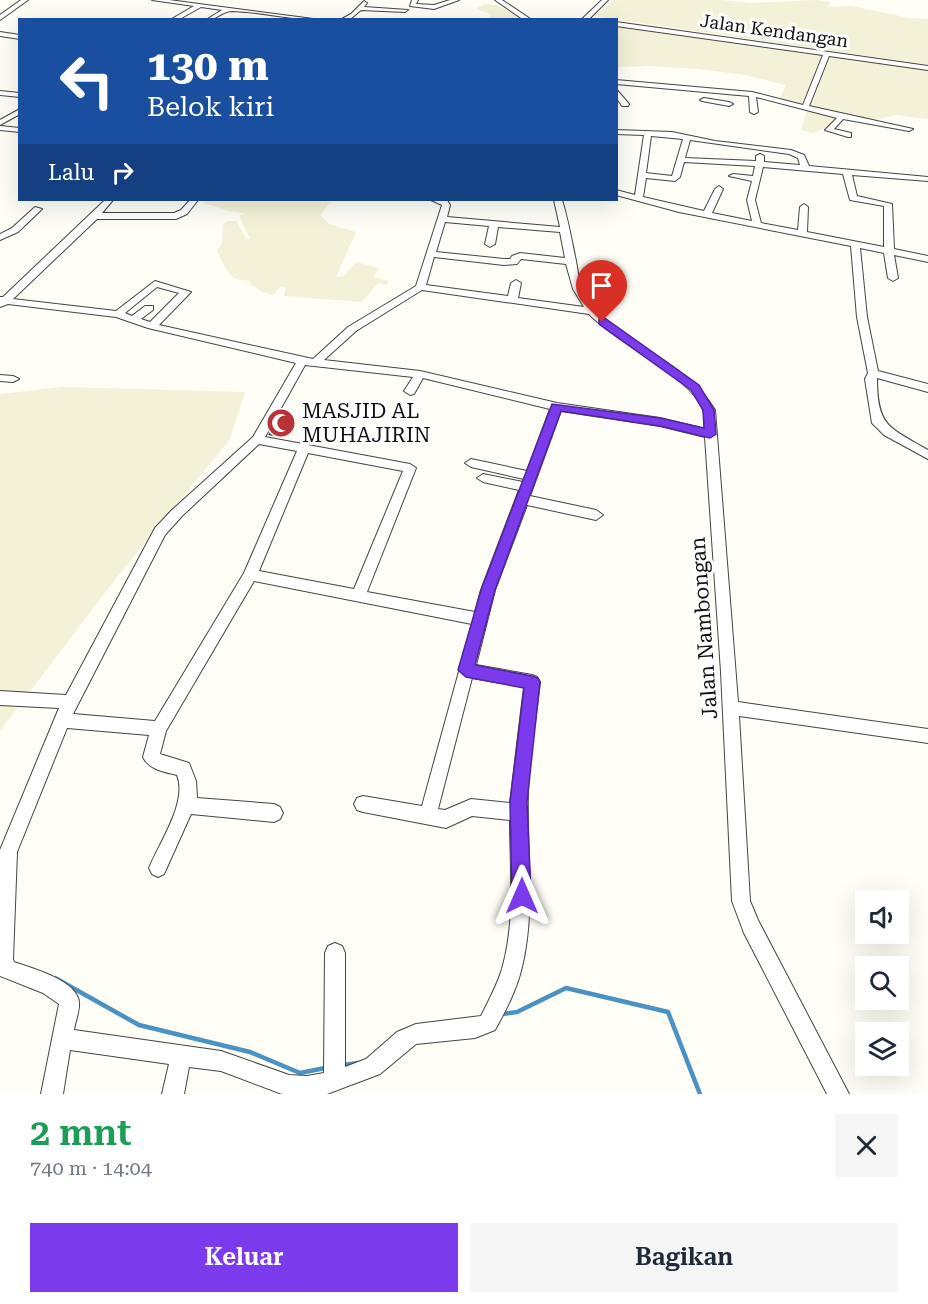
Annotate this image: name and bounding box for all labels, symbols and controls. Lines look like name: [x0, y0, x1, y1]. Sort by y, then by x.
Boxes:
street label: Jalan Kendangan: [699, 10, 850, 51]
text: 130 m: [147, 41, 269, 90]
icon: left: [48, 42, 126, 120]
text: Belok kiri: [147, 91, 274, 123]
icon: right: [106, 156, 139, 189]
text: Lalu: [48, 160, 94, 185]
pin: [576, 260, 627, 322]
icon: arrive: [585, 269, 618, 302]
place label: MASJID AL MUHAJIRIN: [302, 399, 431, 447]
mosque icon: MASJID AL MUHAJIRIN: [265, 407, 297, 439]
street label: Jalan Nambongan: [686, 536, 722, 720]
position arrow: [490, 864, 554, 928]
map controls: [855, 890, 909, 1076]
button: sound: [855, 890, 909, 944]
button: search: [855, 956, 909, 1010]
button: layers: [855, 1022, 909, 1076]
text: 2 mnt: [30, 1112, 131, 1154]
button: close: [835, 1114, 898, 1177]
text: 740 m · 14:04: [30, 1156, 152, 1180]
button: Keluar: [30, 1223, 458, 1292]
button: Bagikan: [470, 1223, 898, 1292]

